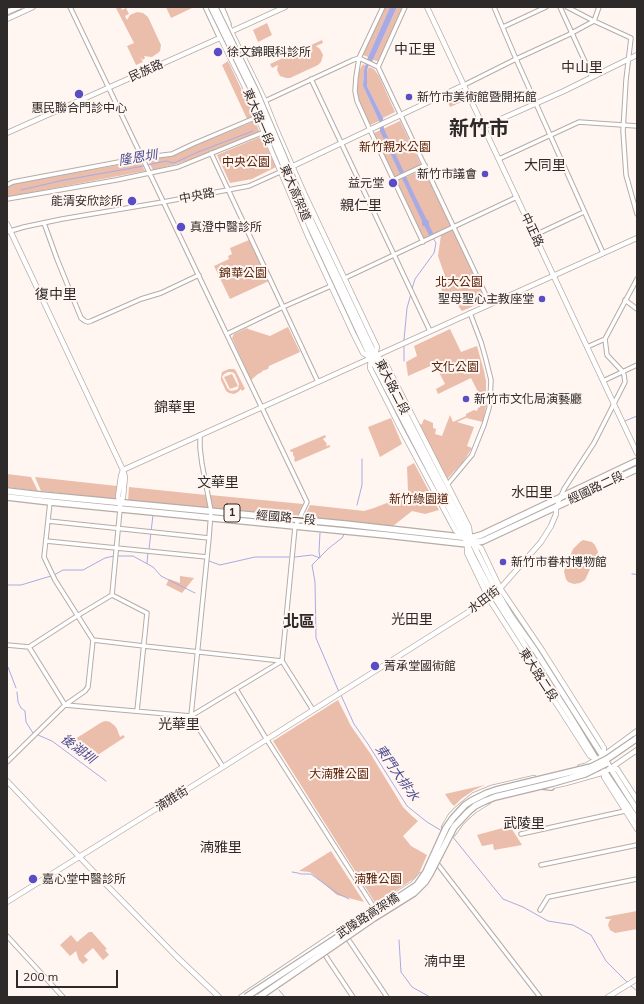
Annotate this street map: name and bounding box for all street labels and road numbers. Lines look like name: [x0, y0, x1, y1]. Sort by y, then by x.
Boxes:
street label: 民族路: [127, 57, 165, 85]
street label: 東大路一段: [240, 87, 276, 147]
street label: 東大高架道: [277, 163, 313, 223]
street label: 中央路: [178, 185, 216, 207]
street label: 中正路: [518, 211, 546, 249]
street label: 東大路二段: [372, 357, 412, 417]
street label: 經國路二段: [566, 469, 626, 507]
road number: 1: [224, 504, 240, 522]
street label: 經國路一段: [255, 508, 317, 528]
street label: 水田街: [465, 583, 503, 617]
street label: 東大路二段: [516, 646, 560, 704]
street label: 湳雅街: [153, 783, 191, 815]
street label: 武陵路高架橋: [334, 890, 402, 942]

